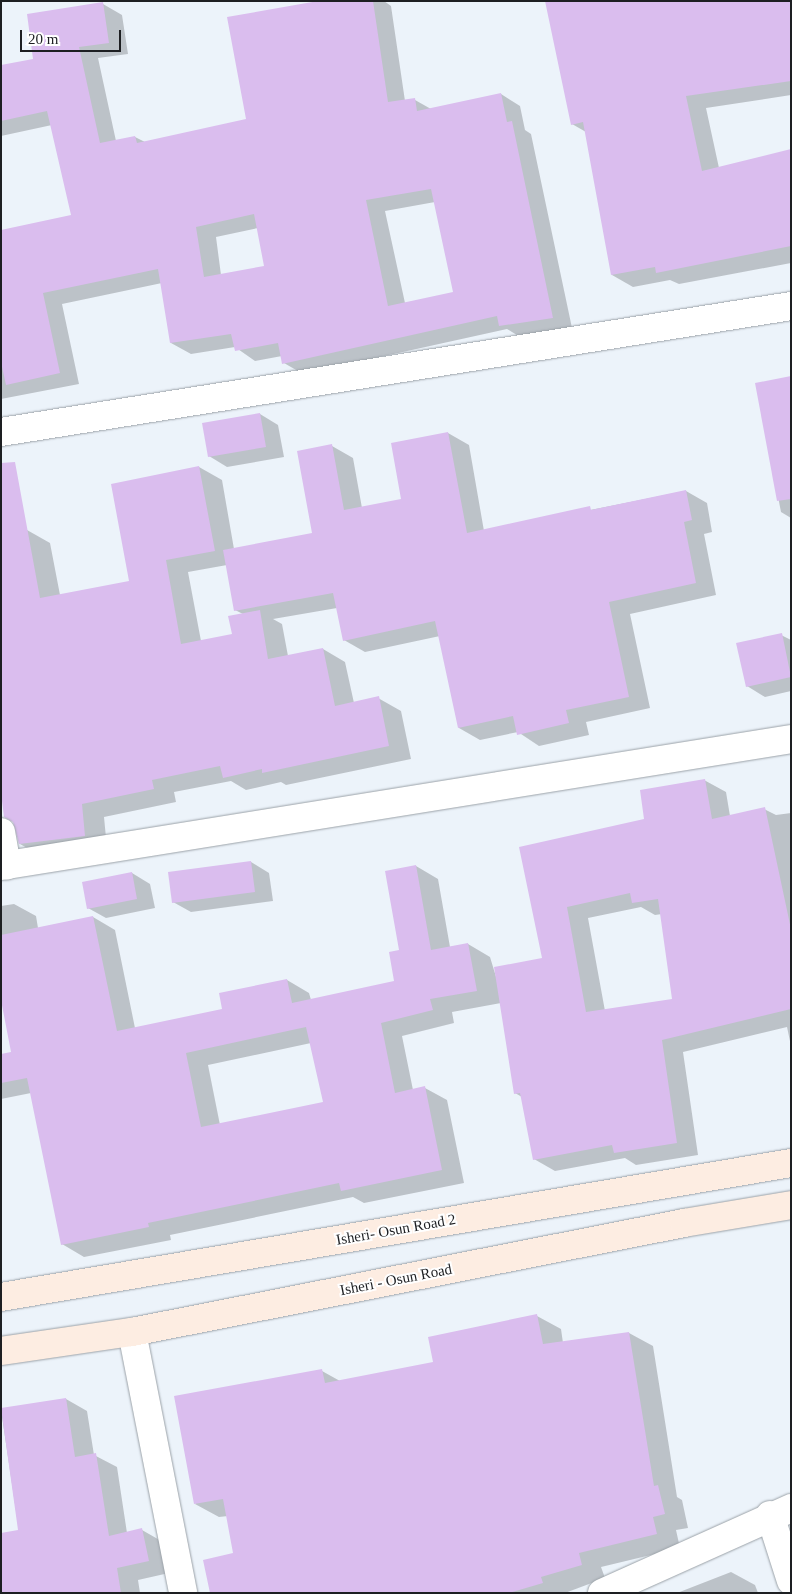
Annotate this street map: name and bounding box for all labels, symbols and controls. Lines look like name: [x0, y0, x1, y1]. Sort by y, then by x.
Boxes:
scale bar: [22, 20, 124, 52]
text: 20 m: [28, 31, 58, 47]
street label: Isheri- Osun Road 2: [335, 1211, 457, 1249]
street label: Isheri - Osun Road: [338, 1260, 454, 1300]

